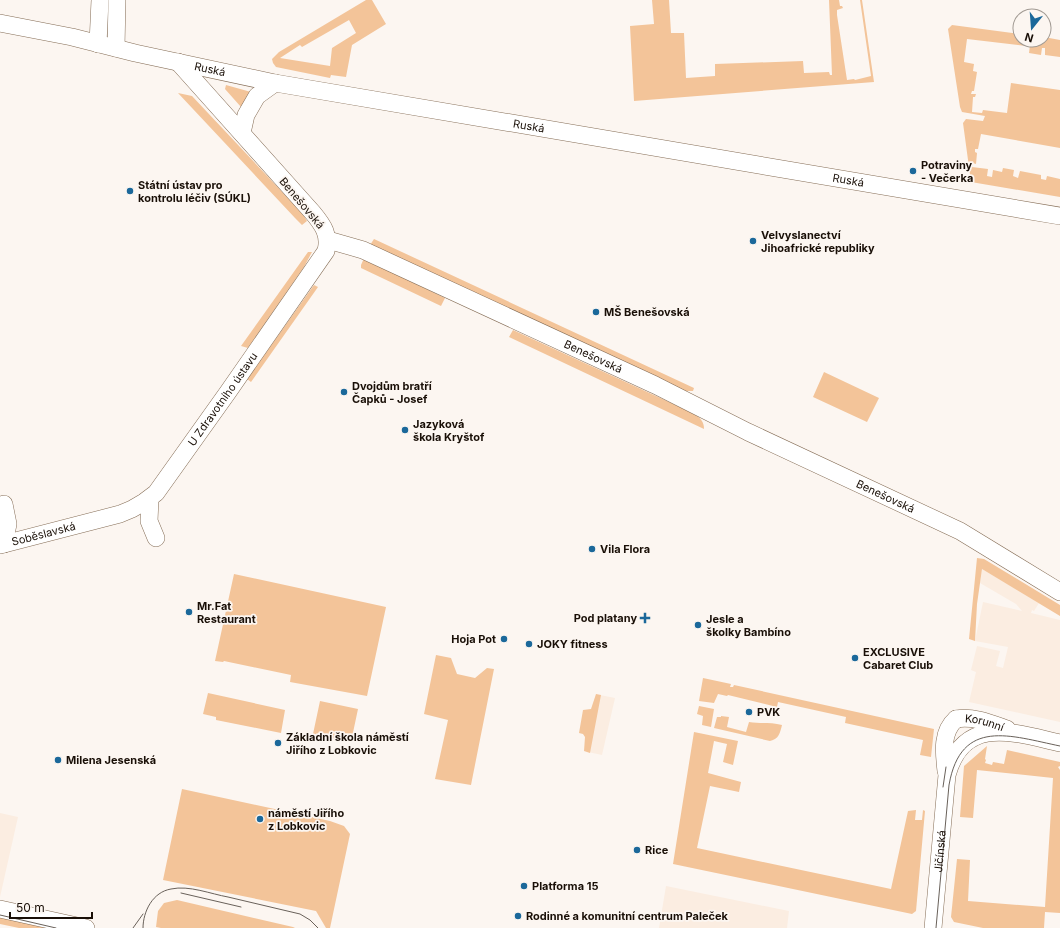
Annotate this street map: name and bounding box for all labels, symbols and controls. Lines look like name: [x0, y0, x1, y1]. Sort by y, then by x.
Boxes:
north arrow: [1012, 8, 1052, 48]
text: N: [1023, 30, 1035, 45]
street label: Ruská: [193, 59, 227, 79]
street label: Ruská: [512, 116, 546, 136]
place label: Potraviny - Večerka: [921, 158, 973, 185]
marker: Potraviny - Večerka: [908, 166, 918, 176]
street label: Ruská: [832, 171, 865, 190]
street label: Benešovská: [276, 174, 328, 232]
place label: Státní ústav pro kontrolu léčiv (SÚKL): [138, 178, 251, 205]
marker: Státní ústav pro kontrolu léčiv (SÚKL): [125, 186, 135, 196]
place label: Velvyslanectví Jihoafrické republiky: [761, 228, 875, 255]
marker: Velvyslanectví Jihoafrické republiky: [748, 236, 758, 246]
place label: MŠ Benešovská: [604, 305, 690, 319]
marker: MŠ Benešovská: [591, 307, 601, 317]
street label: Benešovská: [562, 337, 625, 376]
street label: U Zdravotního ústavu: [185, 350, 260, 449]
place label: Dvojdům bratří Čapků - Josef: [352, 379, 433, 406]
marker: Dvojdům bratří Čapků - Josef: [339, 387, 349, 397]
place label: Jazyková škola Kryštof: [413, 417, 485, 444]
marker: Jazyková škola Kryštof: [400, 425, 410, 435]
street label: Benešovská: [854, 477, 917, 516]
street label: Soběslavská: [10, 519, 77, 549]
place label: Vila Flora: [600, 542, 650, 556]
marker: Vila Flora: [587, 544, 597, 554]
place label: Mr.Fat Restaurant: [197, 599, 256, 626]
marker: Mr.Fat Restaurant: [184, 607, 194, 617]
place label: Pod platany: [574, 611, 637, 625]
place label: Jesle a školky Bambíno: [706, 612, 791, 639]
marker: Pod platany: [640, 613, 650, 623]
marker: Jesle a školky Bambíno: [693, 620, 703, 630]
place label: Hoja Pot: [451, 632, 496, 646]
marker: Hoja Pot: [499, 634, 509, 644]
place label: JOKY fitness: [537, 637, 608, 651]
marker: JOKY fitness: [524, 639, 534, 649]
place label: EXCLUSIVE Cabaret Club: [863, 645, 933, 672]
marker: EXCLUSIVE Cabaret Club: [850, 653, 860, 663]
place label: PVK: [757, 705, 780, 719]
marker: PVK: [744, 707, 754, 717]
street label: Korunní: [965, 711, 1006, 734]
place label: Základní škola náměstí Jiřího z Lobkovic: [286, 730, 410, 757]
marker: Základní škola náměstí Jiřího z Lobkovic: [273, 738, 283, 748]
place label: Milena Jesenská: [66, 753, 156, 767]
marker: Milena Jesenská: [53, 755, 63, 765]
place label: náměstí Jiřího z Lobkovic: [268, 806, 344, 833]
marker: náměstí Jiřího z Lobkovic: [255, 814, 265, 824]
street label: Jičínská: [931, 830, 949, 873]
place label: Rice: [645, 843, 669, 857]
marker: Rice: [632, 845, 642, 855]
place label: Platforma 15: [532, 879, 598, 893]
marker: Platforma 15: [519, 881, 529, 891]
scale bar: [10, 894, 92, 920]
text: 50 m: [16, 900, 45, 915]
place label: Rodinné a komunitní centrum Paleček: [526, 909, 728, 923]
marker: Rodinné a komunitní centrum Paleček: [513, 911, 523, 921]

